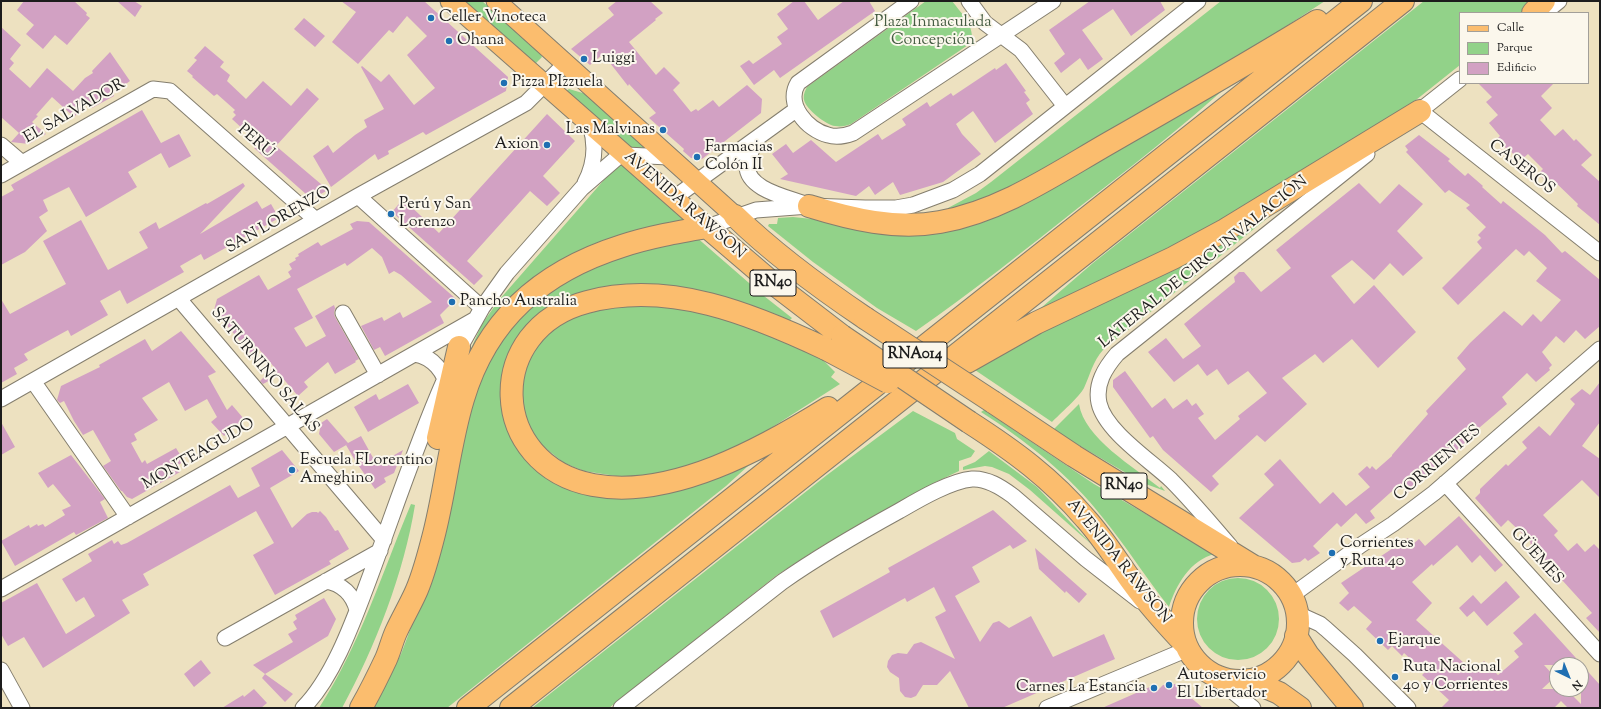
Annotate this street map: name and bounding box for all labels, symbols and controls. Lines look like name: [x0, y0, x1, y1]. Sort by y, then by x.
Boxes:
place label: Celler Vinoteca: [439, 8, 546, 28]
legend: [1459, 12, 1589, 84]
marker: Celler Vinoteca: [426, 13, 436, 23]
park label: Plaza Inmaculada Concepción: [874, 13, 992, 51]
text: Calle: [1497, 19, 1524, 37]
place label: Ohana: [457, 31, 504, 51]
marker: Ohana: [444, 36, 454, 46]
text: Parque: [1497, 39, 1533, 57]
place label: Luiggi: [592, 49, 635, 69]
marker: Luiggi: [579, 54, 589, 64]
text: Edificio: [1497, 59, 1536, 77]
place label: Pizza PIzzuela: [512, 73, 603, 93]
street label: EL SALVADOR: [21, 75, 129, 149]
marker: Pizza PIzzuela: [499, 78, 509, 88]
place label: Las Malvinas: [566, 120, 655, 140]
street label: PERÚ: [233, 121, 277, 163]
marker: Las Malvinas: [658, 125, 668, 135]
place label: Axion: [495, 135, 539, 155]
street label: CASEROS: [1484, 136, 1558, 200]
place label: Farmacias Colón II: [705, 138, 773, 176]
marker: Axion: [542, 140, 552, 150]
street label: AVENIDA RAWSON: [619, 148, 749, 264]
marker: Farmacias Colón II: [692, 152, 702, 162]
street label: LATERAL DE CIRCUNVALACIÓN: [1096, 173, 1312, 353]
street label: SAN LORENZO: [223, 183, 335, 259]
place label: Perú y San Lorenzo: [399, 195, 471, 233]
marker: Perú y San Lorenzo: [386, 209, 396, 219]
road number: RN40: [750, 270, 796, 296]
place label: Pancho Australia: [460, 292, 577, 312]
marker: Pancho Australia: [447, 297, 457, 307]
street label: SATURNINO SALAS: [206, 304, 322, 438]
road number: RNA014: [883, 342, 947, 368]
street label: MONTEAGUDO: [140, 415, 258, 495]
street label: CORRIENTES: [1391, 422, 1485, 506]
place label: Escuela FLorentino Ameghino: [300, 451, 433, 489]
marker: Escuela FLorentino Ameghino: [287, 465, 297, 475]
road number: RN40: [1101, 473, 1147, 499]
street label: AVENIDA RAWSON: [1062, 496, 1174, 628]
street label: GÜEMES: [1506, 525, 1566, 589]
place label: Corrientes y Ruta 40: [1340, 534, 1414, 572]
marker: Corrientes y Ruta 40: [1327, 548, 1337, 558]
place label: Ejarque: [1388, 631, 1441, 651]
marker: Ejarque: [1375, 636, 1385, 646]
north arrow: [1549, 657, 1589, 697]
place label: Ruta Nacional 40 y Corrientes: [1403, 658, 1508, 696]
place label: Autoservicio El Libertador: [1177, 666, 1267, 704]
marker: Ruta Nacional 40 y Corrientes: [1390, 672, 1400, 682]
text: N: [1568, 676, 1585, 694]
place label: Carnes La Estancia: [1016, 678, 1146, 698]
marker: Autoservicio El Libertador: [1164, 680, 1174, 690]
marker: Carnes La Estancia: [1149, 683, 1159, 693]

